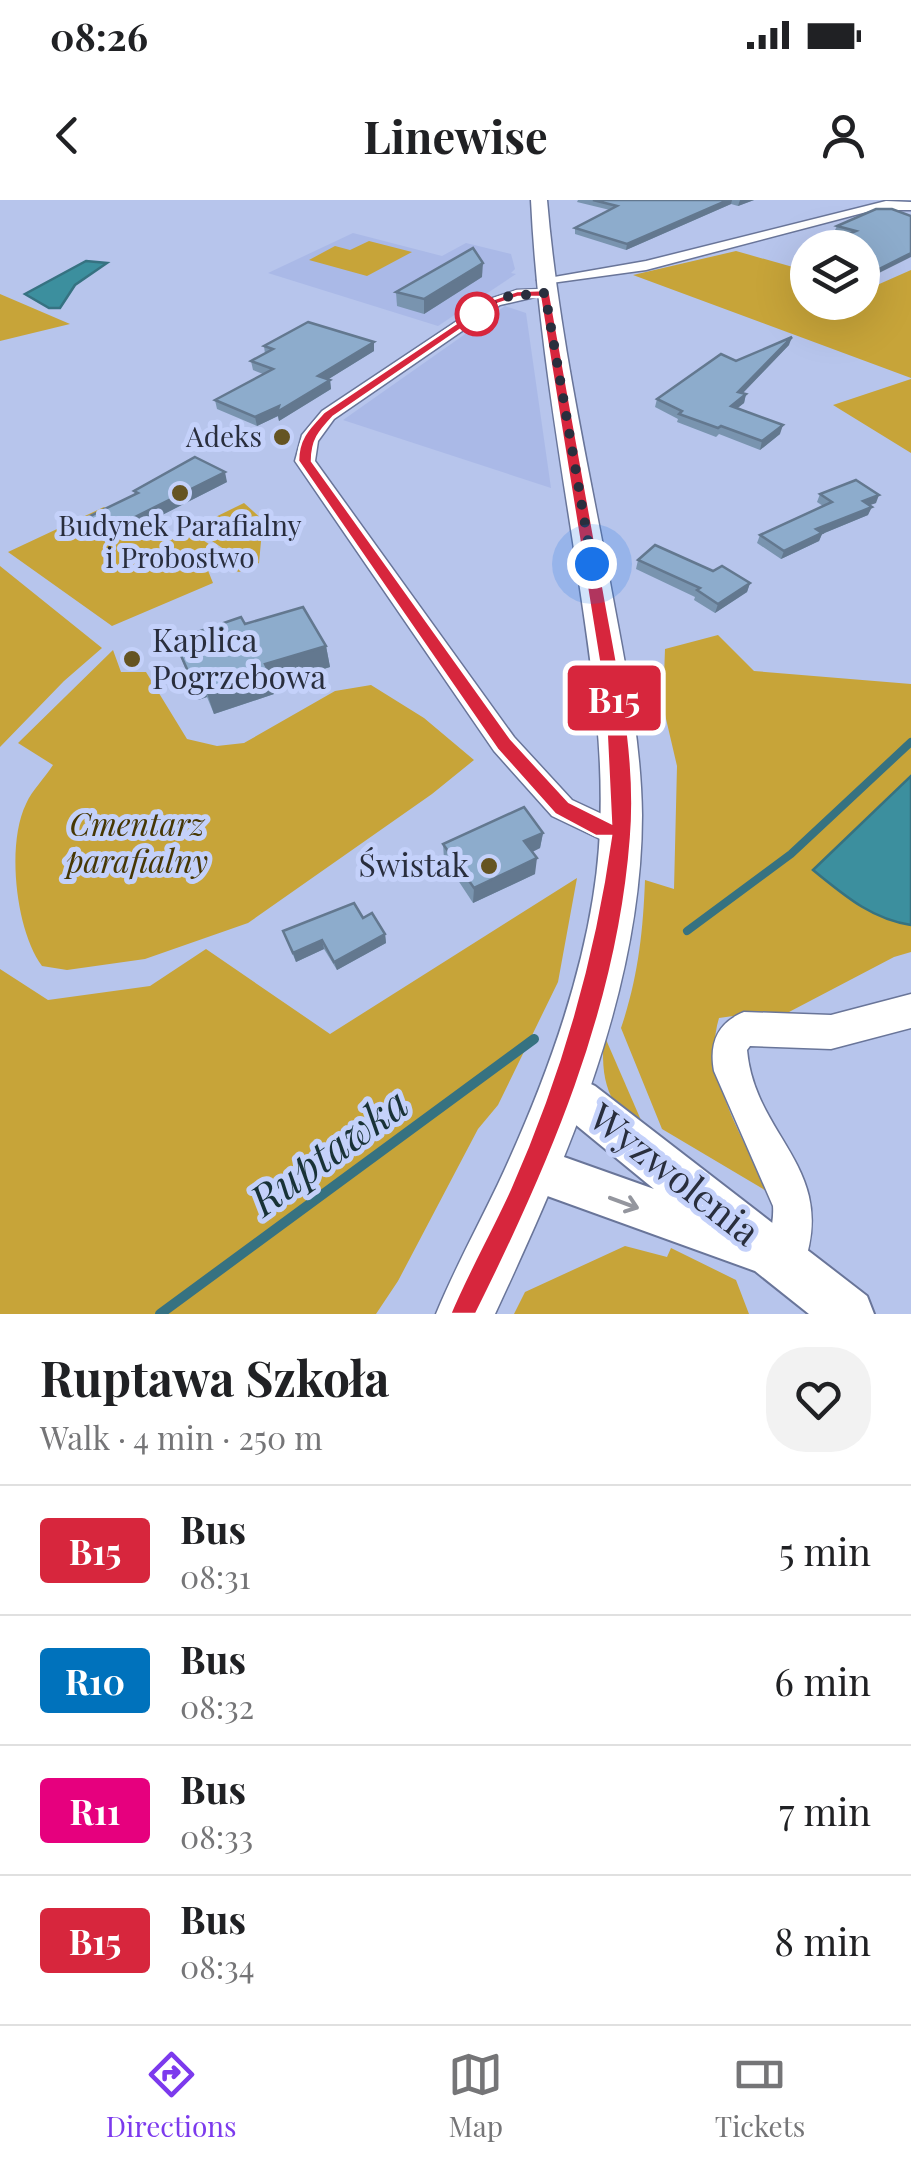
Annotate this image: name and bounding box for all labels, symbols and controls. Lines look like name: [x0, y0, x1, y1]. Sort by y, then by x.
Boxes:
text: 08:26: [50, 10, 148, 61]
text: Linewise: [363, 105, 548, 165]
icon: back: [40, 108, 95, 163]
icon: person: [816, 108, 871, 163]
map controls: [790, 230, 880, 320]
button: layers: [790, 230, 880, 320]
unlabelled marker: [456, 293, 498, 335]
place label: Adeks: [185, 417, 262, 454]
marker: Adeks: [271, 426, 293, 448]
marker: Budynek Parafialny i Probostwo: [169, 482, 191, 504]
place label: Budynek Parafialny i Probostwo: [58, 506, 302, 575]
your location: [567, 539, 617, 589]
place label: Kaplica Pogrzebowa: [152, 617, 326, 697]
marker: Kaplica Pogrzebowa: [121, 648, 143, 670]
line badge: B15: [556, 666, 672, 730]
text: B15: [588, 675, 640, 722]
park label: Cmentarz parafialny: [63, 801, 208, 881]
place label: Świstak: [359, 842, 469, 885]
marker: Świstak: [478, 855, 500, 877]
water label: Ruptawka: [236, 1074, 418, 1228]
street label: Wyzwolenia: [579, 1090, 771, 1256]
one-way arrow: [608, 1195, 639, 1213]
text: Ruptawa Szkoła: [40, 1345, 389, 1409]
button: heart: [766, 1347, 871, 1452]
text: Walk · 4 min · 250 m: [40, 1415, 323, 1458]
text: Bus: [180, 1503, 246, 1554]
text: 5 min: [779, 1525, 871, 1576]
text: B15: [69, 1527, 121, 1574]
text: 08:31: [180, 1554, 251, 1597]
text: Bus: [180, 1633, 246, 1684]
text: 6 min: [774, 1655, 871, 1706]
text: R10: [65, 1657, 125, 1704]
text: 08:32: [180, 1684, 254, 1727]
text: Bus: [180, 1763, 246, 1814]
text: 7 min: [779, 1785, 871, 1836]
text: R11: [69, 1787, 121, 1834]
text: 08:33: [180, 1814, 253, 1857]
text: Bus: [180, 1893, 246, 1944]
text: 8 min: [774, 1915, 871, 1966]
text: B15: [69, 1917, 121, 1964]
text: 08:34: [180, 1944, 255, 1987]
tab: Directions: [106, 2047, 237, 2144]
tab: Map: [448, 2047, 503, 2144]
tab: Tickets: [715, 2047, 805, 2144]

